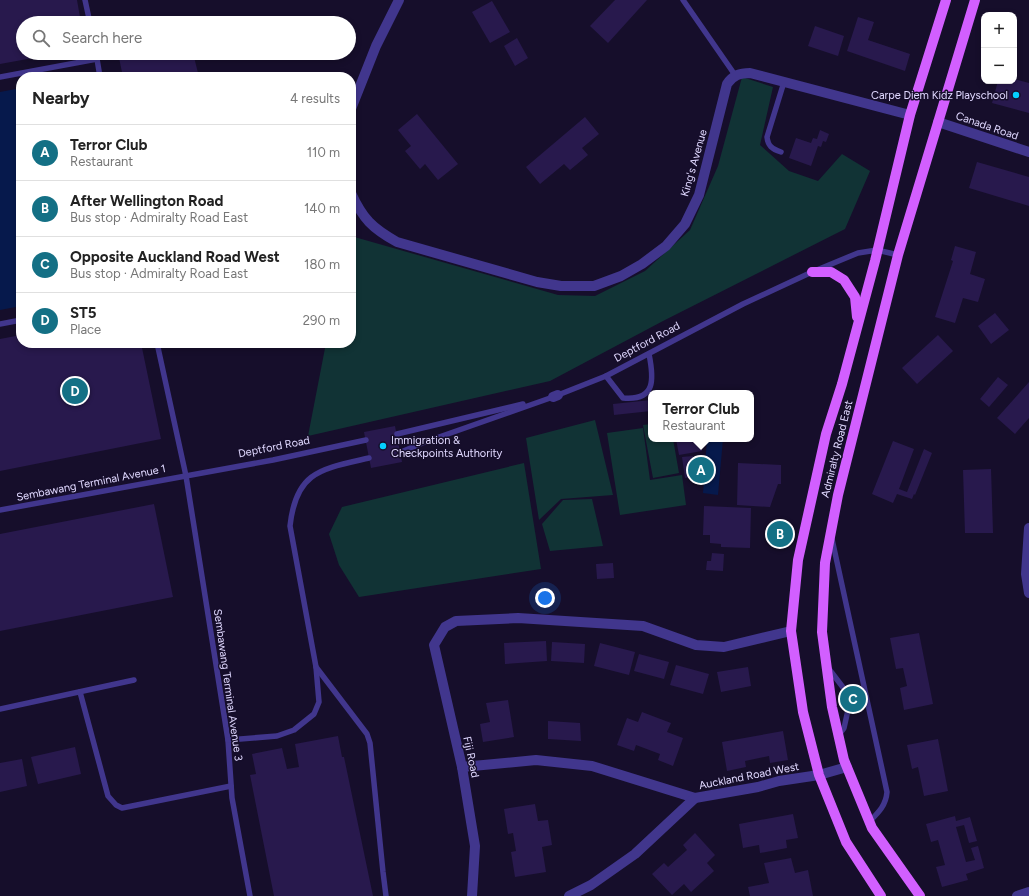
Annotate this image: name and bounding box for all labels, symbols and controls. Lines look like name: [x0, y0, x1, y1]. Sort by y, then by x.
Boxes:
map controls: [981, 12, 1017, 84]
button: +: [981, 12, 1017, 48]
search box: [16, 16, 356, 60]
icon: search: [30, 27, 52, 49]
text: Search here: [62, 29, 142, 47]
button: −: [981, 48, 1017, 84]
text: Nearby: [32, 88, 90, 108]
place label: Carpe Diem Kidz Playschool: [871, 89, 1008, 102]
marker: Carpe Diem Kidz Playschool: [1011, 90, 1021, 100]
text: 4 results: [290, 91, 340, 106]
street label: Canada Road: [954, 109, 1020, 143]
street label: King's Avenue: [678, 128, 710, 198]
text: Terror Club: [70, 136, 147, 154]
text: A: [40, 145, 50, 160]
text: 110 m: [307, 145, 340, 160]
text: Restaurant: [70, 154, 133, 169]
text: After Wellington Road: [70, 192, 223, 210]
text: B: [41, 201, 49, 216]
text: 140 m: [304, 201, 340, 216]
text: Bus stop · Admiralty Road East: [70, 210, 248, 225]
text: Opposite Auckland Road West: [70, 248, 280, 266]
text: C: [40, 257, 50, 272]
text: 180 m: [304, 257, 340, 272]
text: Bus stop · Admiralty Road East: [70, 266, 248, 281]
text: ST5: [70, 304, 97, 322]
text: D: [40, 313, 50, 328]
text: 290 m: [303, 313, 340, 328]
street label: Deptford Road: [612, 319, 682, 365]
text: Place: [70, 322, 101, 337]
pin: D: [62, 376, 88, 406]
popup: [648, 390, 754, 442]
street label: Admiralty Road East: [819, 399, 855, 499]
text: Terror Club: [662, 400, 740, 418]
text: Restaurant: [662, 418, 726, 433]
street label: Deptford Road: [237, 434, 311, 460]
place label: Immigration & Checkpoints Authority: [391, 434, 503, 460]
marker: Immigration & Checkpoints Authority: [378, 441, 388, 451]
pin: A: [688, 455, 714, 485]
street label: Sembawang Terminal Avenue 1: [15, 462, 167, 504]
pin: B: [767, 519, 793, 549]
your location: [535, 588, 555, 608]
street label: Sembawang Terminal Avenue 3: [211, 608, 245, 762]
pin: C: [840, 684, 866, 714]
street label: Fiji Road: [460, 735, 482, 779]
street label: Auckland Road West: [698, 760, 800, 792]

